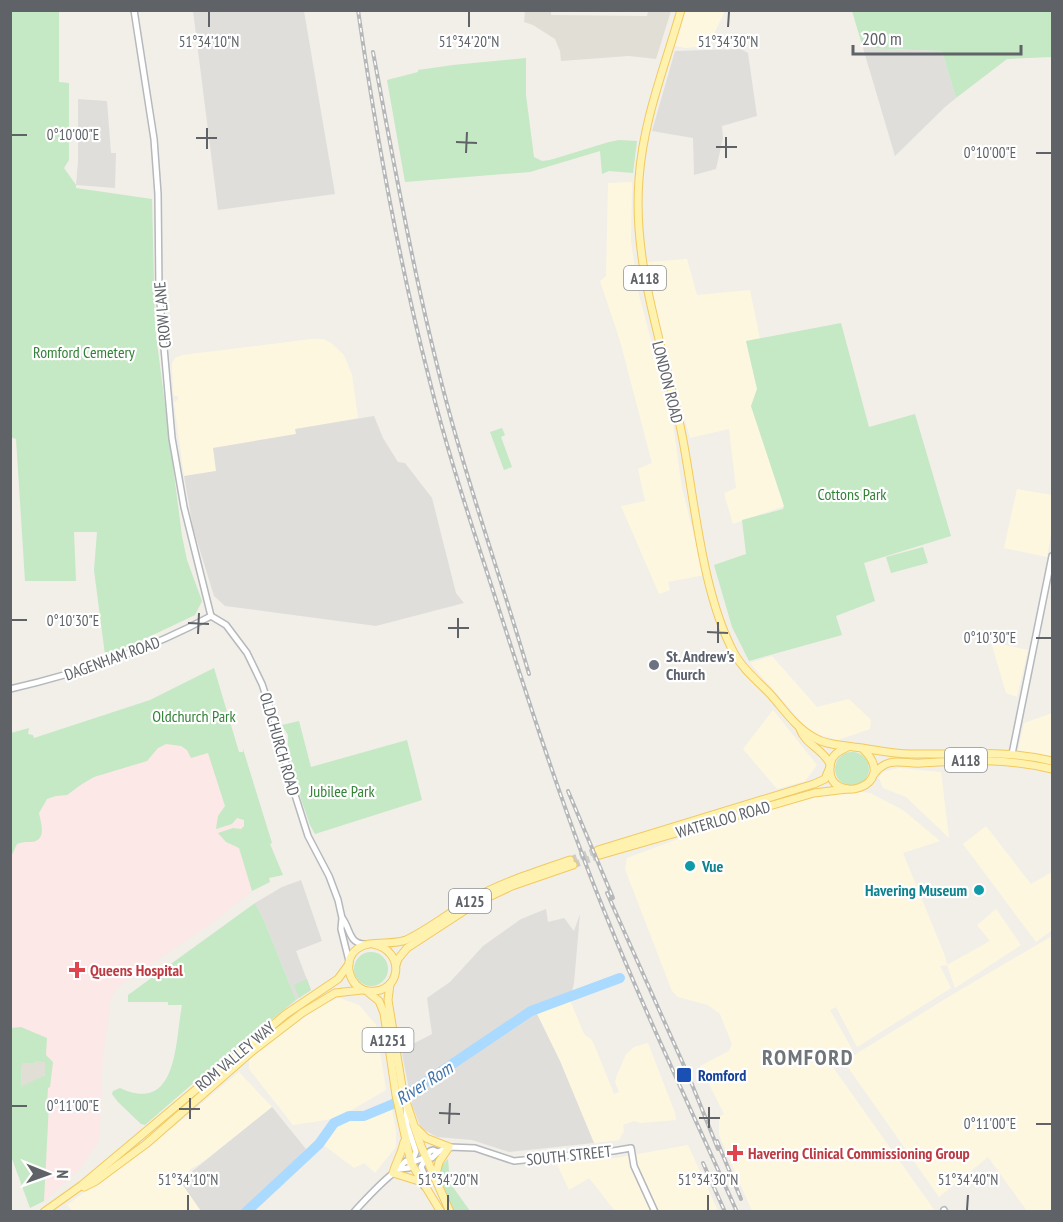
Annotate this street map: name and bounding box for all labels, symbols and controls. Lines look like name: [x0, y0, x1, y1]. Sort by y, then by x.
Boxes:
scale bar: [853, 18, 1021, 56]
text: 200 m: [862, 27, 902, 50]
text: 51°34'10"N: [179, 32, 239, 51]
text: 51°34'20"N: [439, 32, 499, 51]
text: 51°34'30"N: [698, 32, 758, 51]
text: 0°10'00"E: [47, 125, 99, 144]
text: 0°10'00"E: [964, 143, 1016, 162]
road number: A118: [624, 266, 666, 290]
street label: CROW LANE: [149, 281, 175, 349]
street label: LONDON ROAD: [648, 339, 688, 425]
park label: Romford Cemetery: [33, 342, 135, 362]
park label: Cottons Park: [818, 484, 887, 504]
text: 0°10'30"E: [47, 611, 99, 630]
text: 0°10'30"E: [964, 628, 1016, 647]
street label: DAGENHAM ROAD: [62, 631, 162, 685]
place label: St. Andrew's Church: [666, 646, 735, 684]
marker: St. Andrew's Church: [647, 658, 661, 672]
street label: OLDCHURCH ROAD: [256, 690, 304, 798]
park label: Oldchurch Park: [152, 706, 236, 726]
road number: A118: [945, 748, 987, 772]
park label: Jubilee Park: [308, 781, 375, 801]
street label: WATERLOO ROAD: [674, 796, 772, 842]
place label: Vue: [701, 856, 723, 876]
marker: Vue: [683, 859, 697, 873]
place label: Havering Museum: [865, 880, 967, 900]
marker: Havering Museum: [972, 883, 986, 897]
road number: A125: [449, 889, 491, 913]
place label: Queens Hospital: [90, 960, 183, 980]
marker: Queens Hospital: [68, 961, 86, 979]
street label: ROM VALLEY WAY: [191, 1016, 280, 1095]
road number: A1251: [362, 1028, 414, 1052]
district label: ROMFORD: [762, 1043, 854, 1071]
water label: River Rom: [391, 1055, 458, 1110]
place label: Romford: [698, 1065, 746, 1085]
marker: Romford: [675, 1066, 693, 1084]
text: 0°11'00"E: [47, 1096, 99, 1115]
text: 0°11'00"E: [964, 1114, 1016, 1133]
street label: SOUTH STREET: [525, 1141, 613, 1169]
place label: Havering Clinical Commissioning Group: [748, 1143, 970, 1163]
north arrow: [18, 1144, 78, 1204]
marker: Havering Clinical Commissioning Group: [726, 1144, 744, 1162]
text: N: [53, 1170, 73, 1179]
text: 51°34'10"N: [158, 1170, 218, 1189]
text: 51°34'20"N: [418, 1170, 478, 1189]
text: 51°34'30"N: [678, 1170, 738, 1189]
text: 51°34'40"N: [938, 1170, 998, 1189]

